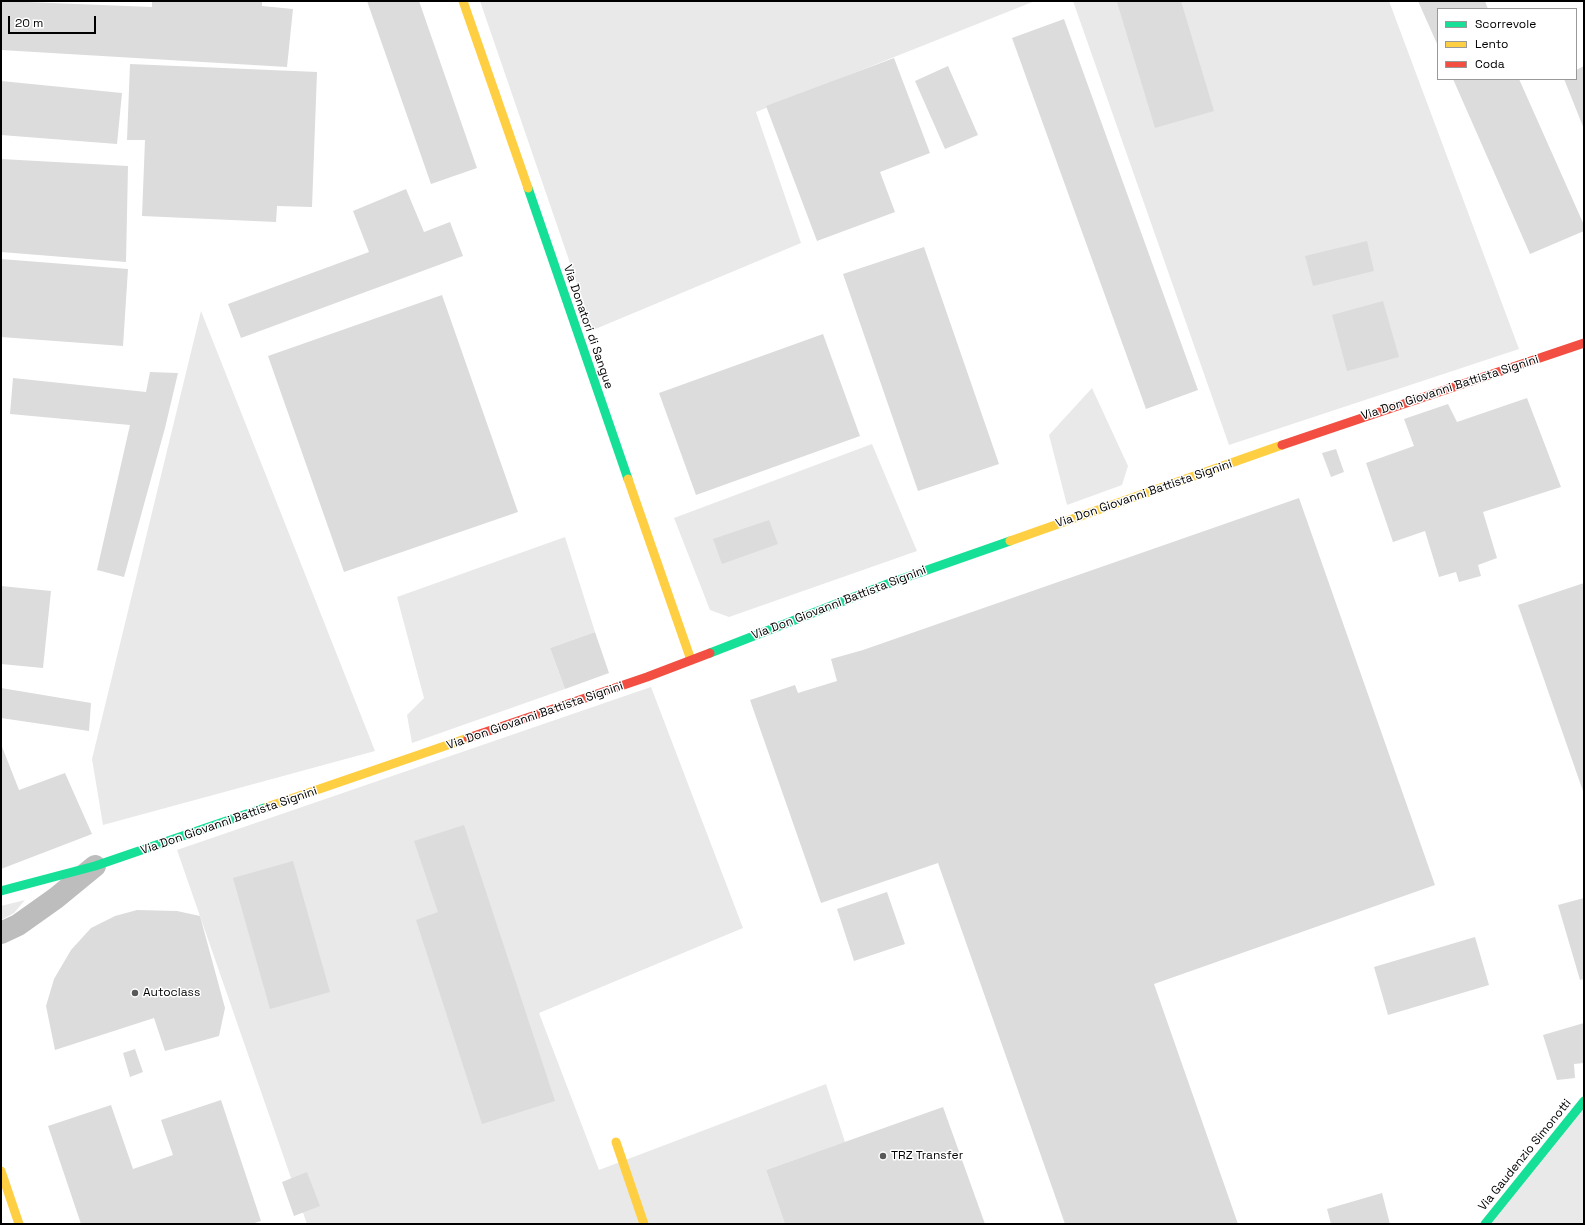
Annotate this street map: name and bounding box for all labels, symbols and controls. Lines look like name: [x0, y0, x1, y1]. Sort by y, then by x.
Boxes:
scale bar: [10, 8, 98, 34]
legend: [1437, 8, 1577, 80]
text: 20 m: [15, 15, 43, 31]
text: Scorrevole: [1475, 16, 1536, 32]
text: Lento: [1475, 36, 1509, 52]
text: Coda: [1475, 56, 1505, 72]
street label: Via Donatori di Sangue: [560, 263, 616, 391]
street label: Via Don Giovanni Battista Signini: [1360, 352, 1540, 424]
street label: Via Don Giovanni Battista Signini: [1054, 457, 1234, 531]
street label: Via Don Giovanni Battista Signini: [750, 563, 928, 643]
street label: Via Don Giovanni Battista Signini: [445, 679, 625, 753]
street label: Via Don Giovanni Battista Signini: [139, 784, 319, 858]
place label: Autoclass: [143, 986, 200, 1000]
marker: Autoclass: [130, 988, 140, 998]
street label: Via Gaudenzio Simonotti: [1476, 1096, 1574, 1214]
place label: TRZ Transfer: [891, 1149, 963, 1163]
marker: TRZ Transfer: [878, 1151, 888, 1161]

